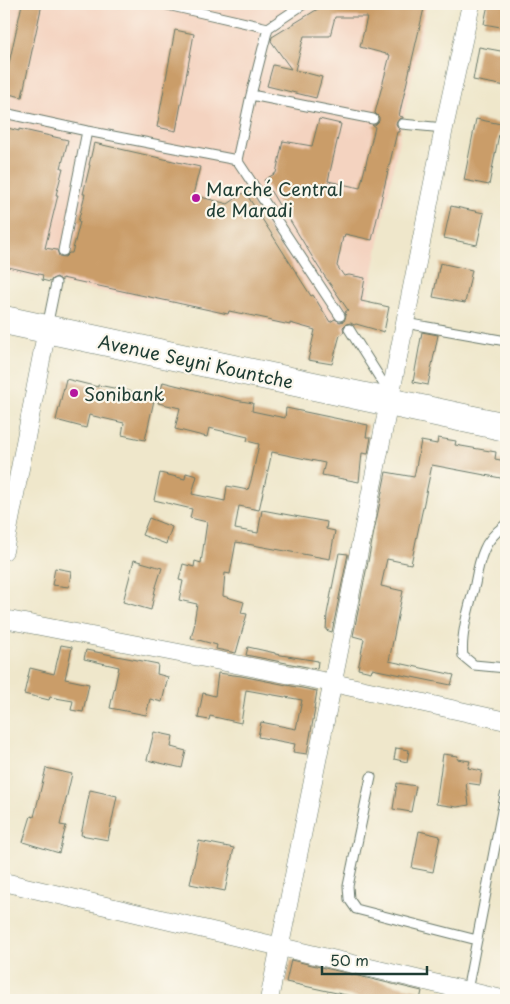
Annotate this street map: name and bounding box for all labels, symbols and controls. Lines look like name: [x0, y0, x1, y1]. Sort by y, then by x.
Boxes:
place label: Marché Central de Maradi: [206, 175, 343, 223]
marker: Marché Central de Maradi: [190, 192, 202, 204]
street label: Avenue Seyni Kountche: [96, 327, 296, 395]
place label: Sonibank: [84, 380, 165, 407]
marker: Sonibank: [68, 387, 80, 399]
scale bar: [322, 944, 428, 976]
text: 50 m: [330, 948, 369, 971]

